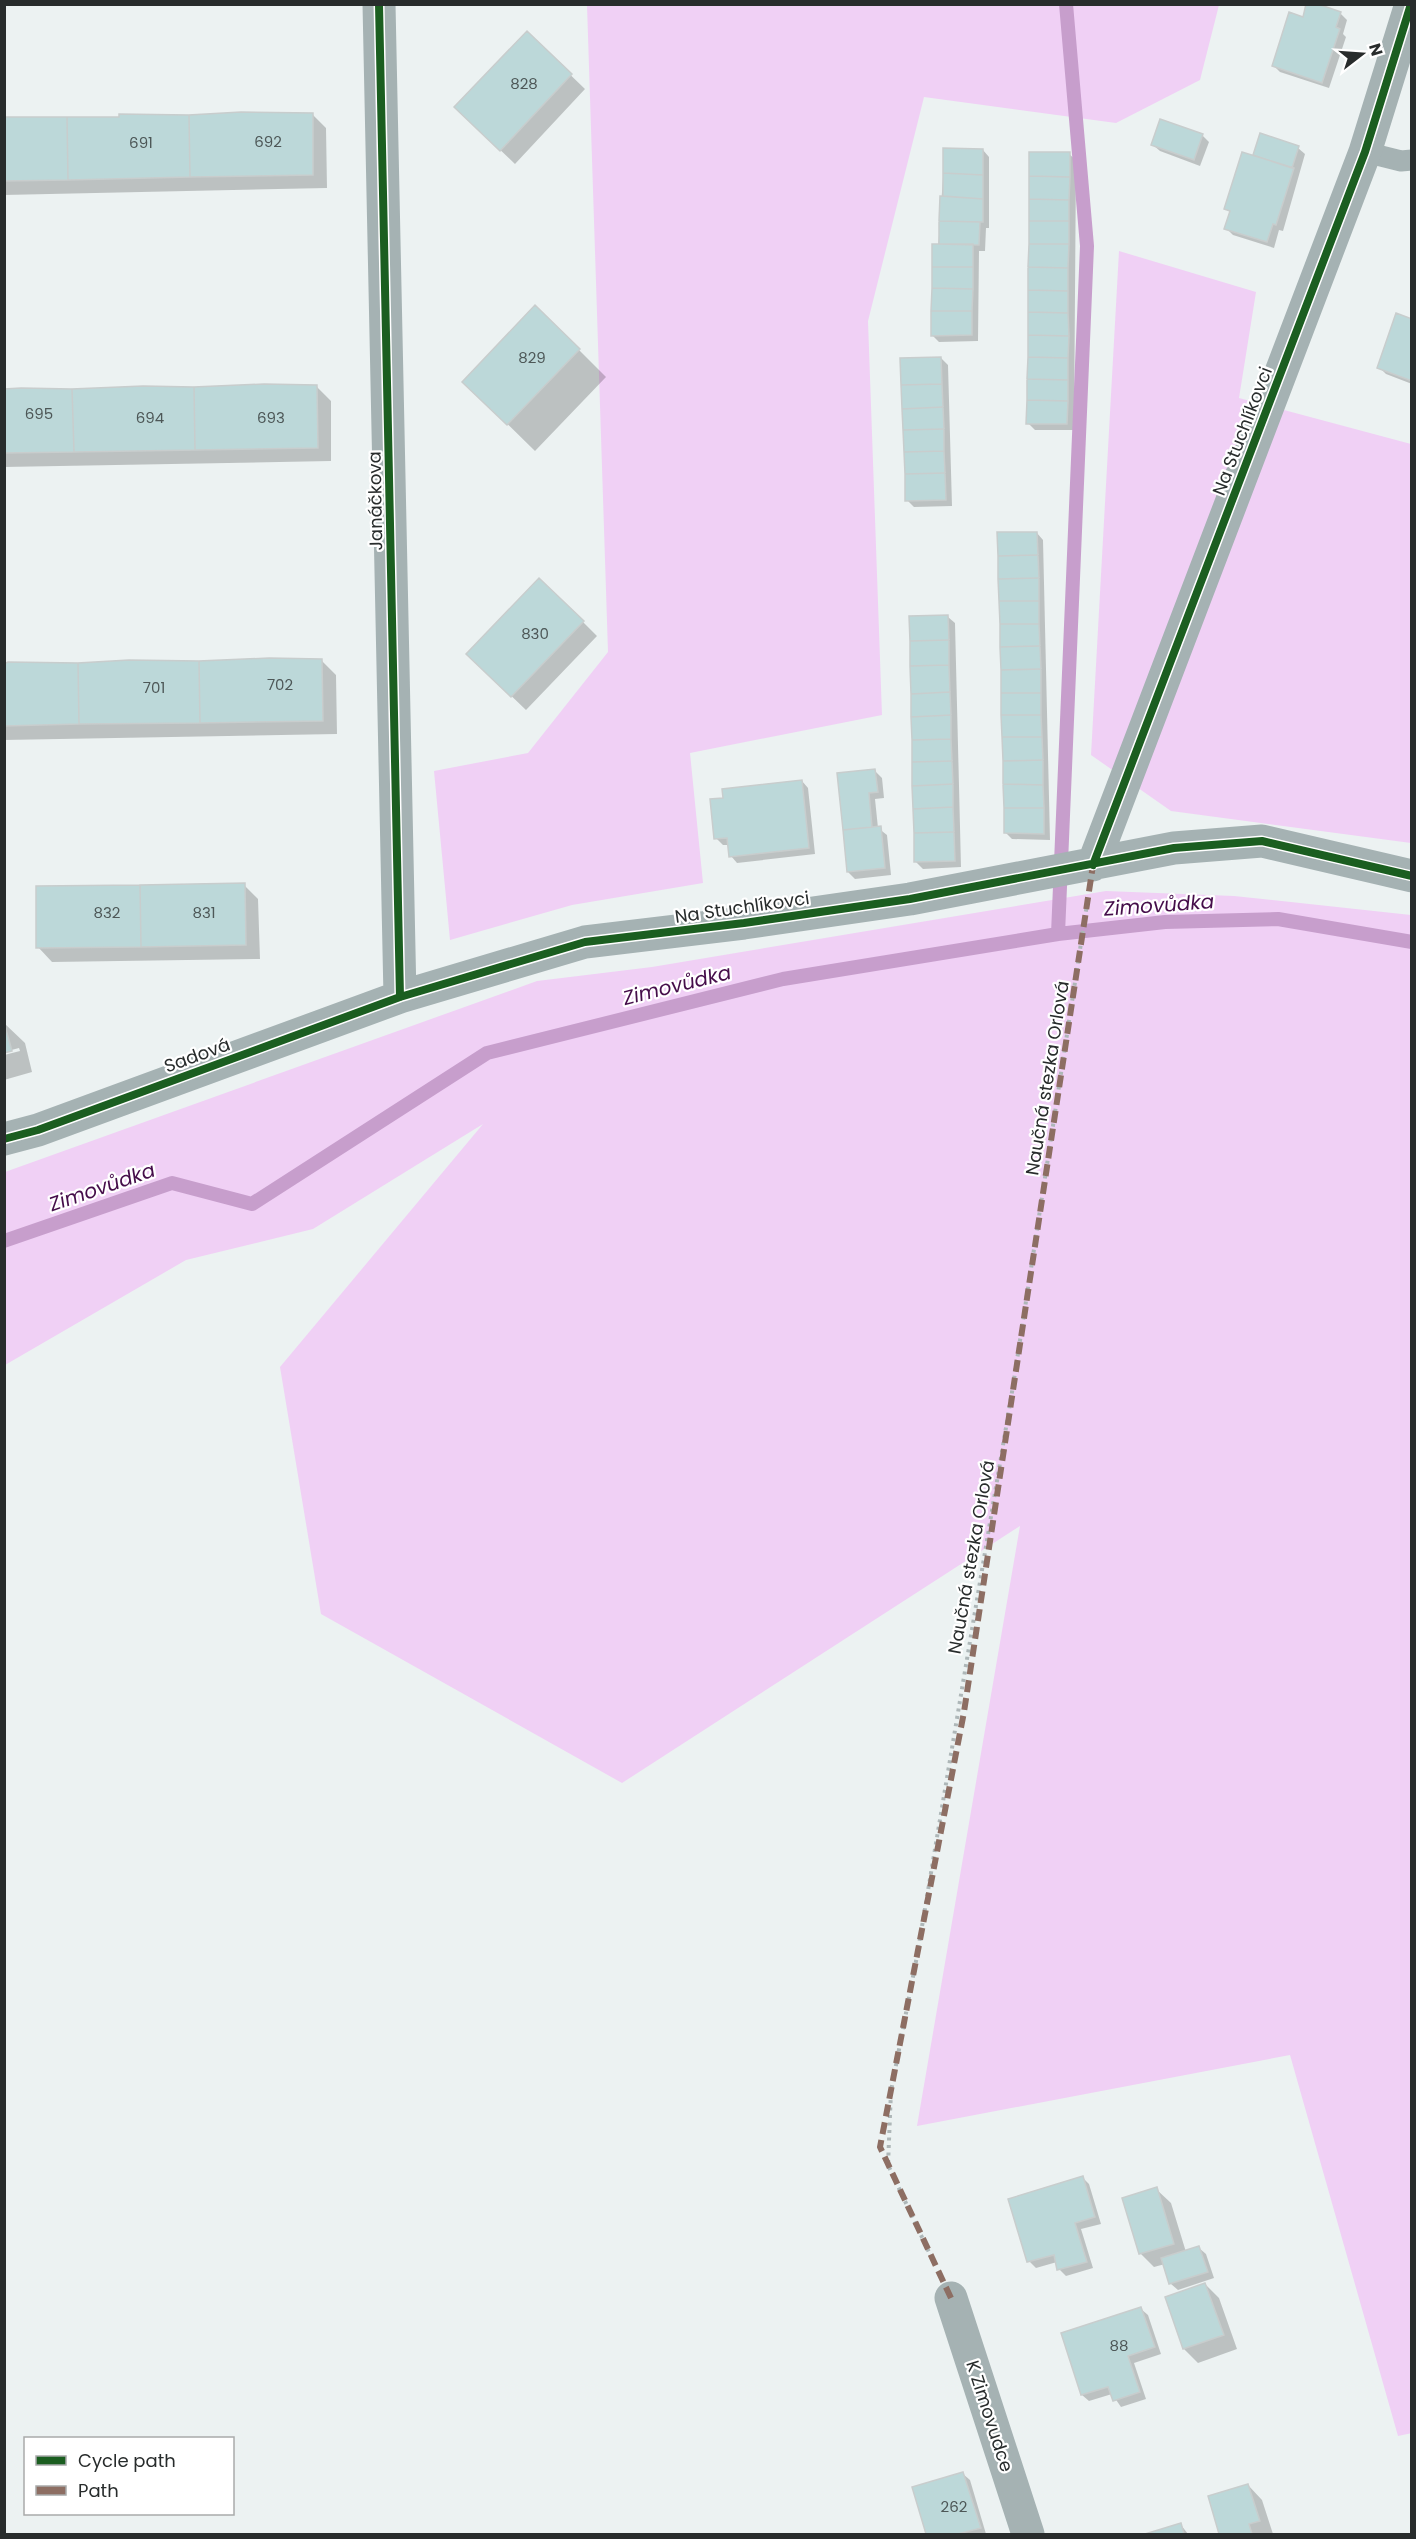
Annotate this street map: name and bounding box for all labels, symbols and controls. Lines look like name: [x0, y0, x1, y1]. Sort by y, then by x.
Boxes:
north arrow: [1332, 24, 1392, 84]
text: N: [1363, 41, 1389, 59]
house number: 828: [510, 73, 538, 94]
house number: 692: [254, 131, 282, 152]
house number: 691: [129, 132, 153, 153]
house number: 829: [518, 347, 546, 368]
street label: Na Stuchlíkovci: [1206, 363, 1278, 499]
house number: 695: [25, 403, 53, 424]
house number: 694: [136, 407, 164, 428]
house number: 693: [257, 407, 285, 428]
street label: Janáčkova: [362, 451, 388, 551]
house number: 830: [521, 623, 549, 644]
house number: 702: [267, 674, 293, 695]
house number: 701: [143, 677, 165, 698]
street label: Na Stuchlíkovci: [673, 885, 811, 929]
water label: Zimovůdka: [1102, 887, 1215, 923]
house number: 832: [94, 902, 120, 923]
house number: 831: [192, 902, 216, 923]
water label: Zimovůdka: [619, 958, 734, 1012]
street label: Naučná stezka Orlová: [1019, 979, 1075, 1177]
street label: Sadová: [160, 1032, 234, 1078]
water label: Zimovůdka: [44, 1156, 159, 1219]
street label: Naučná stezka Orlová: [942, 1458, 1000, 1656]
house number: 88: [1110, 2335, 1128, 2356]
street label: K Zimovudce: [960, 2357, 1020, 2475]
legend: [24, 2437, 234, 2515]
text: Cycle path: [78, 2448, 176, 2473]
text: Path: [78, 2478, 119, 2503]
house number: 262: [941, 2496, 967, 2517]

